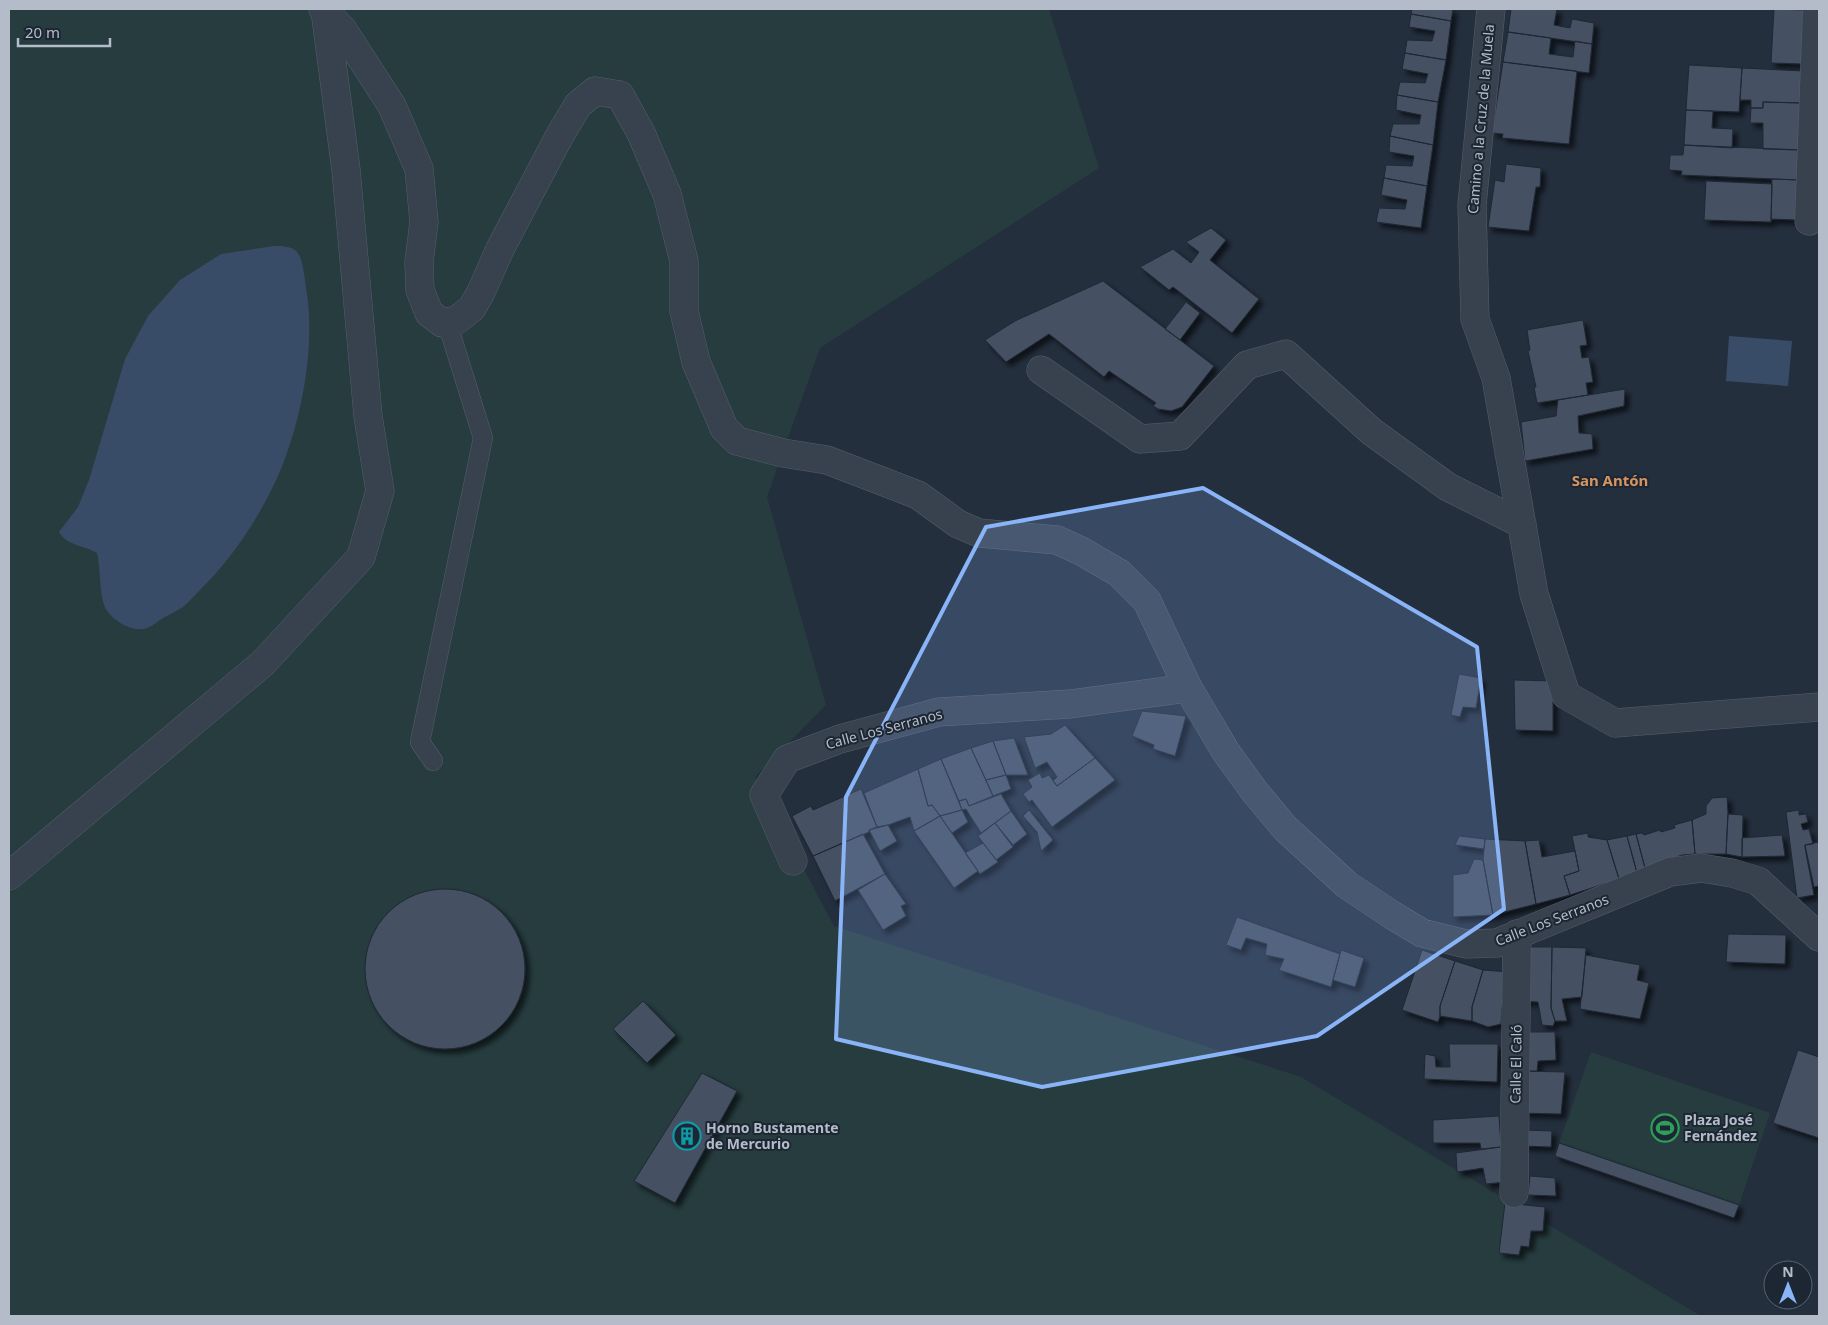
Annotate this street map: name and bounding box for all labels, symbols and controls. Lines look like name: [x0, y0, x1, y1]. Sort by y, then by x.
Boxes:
scale bar: [18, 15, 110, 47]
text: 20 m: [25, 22, 60, 42]
street label: Camino a la Cruz de la Muela: [1463, 23, 1498, 215]
district label: San Antón: [1572, 470, 1648, 490]
street label: Calle Los Serranos: [823, 704, 945, 753]
street label: Calle Los Serranos: [1492, 889, 1612, 950]
street label: Calle El Caló: [1505, 1024, 1526, 1104]
place label: Plaza José Fernández: [1684, 1110, 1757, 1145]
sports icon: Plaza José Fernández: [1650, 1113, 1680, 1143]
place label: Horno Bustamente de Mercurio: [706, 1118, 839, 1153]
building icon: Horno Bustamente de Mercurio: [672, 1121, 702, 1151]
north arrow: [1763, 1260, 1813, 1310]
text: N: [1782, 1262, 1794, 1281]

